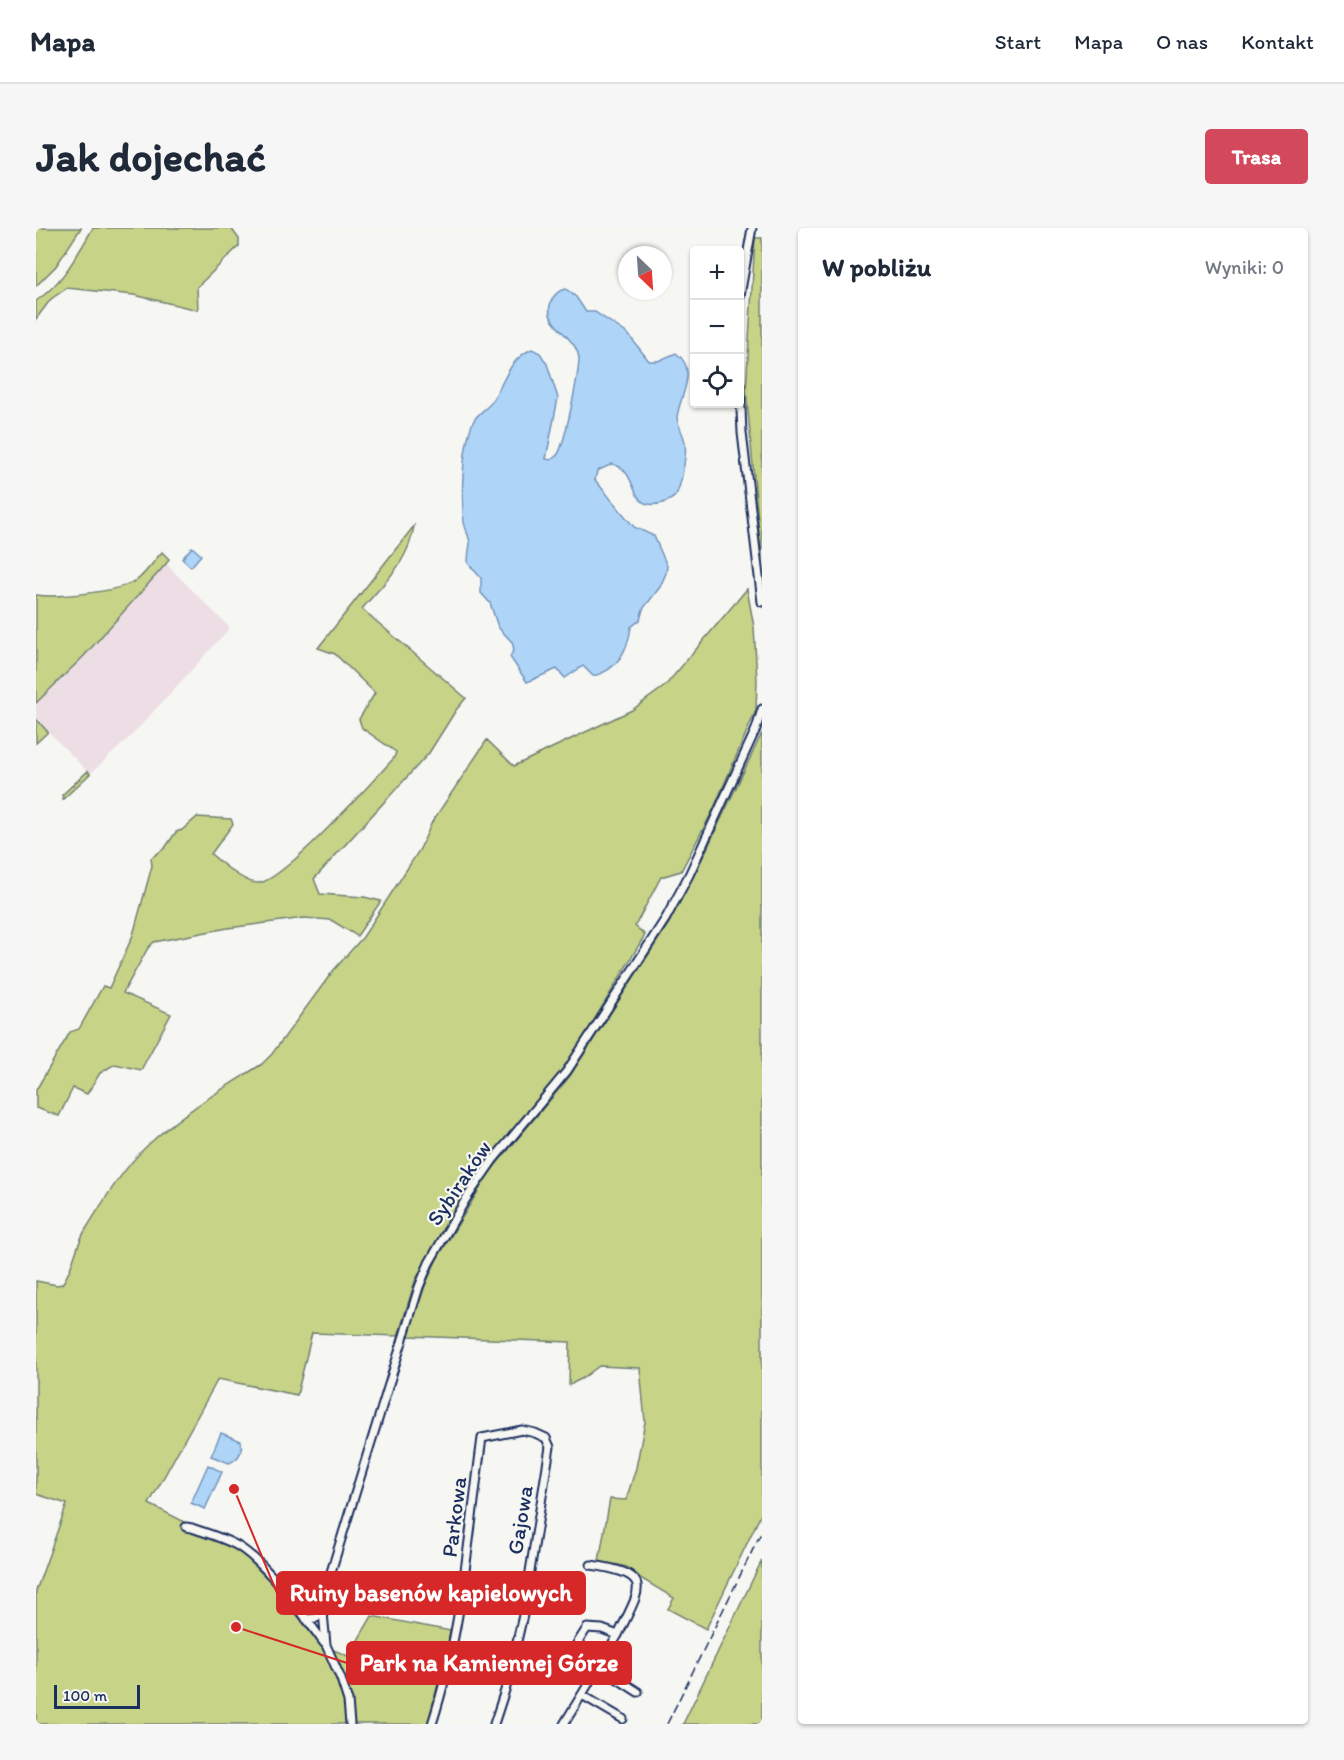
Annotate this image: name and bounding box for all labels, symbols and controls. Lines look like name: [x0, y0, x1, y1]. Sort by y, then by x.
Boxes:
text: Mapa: [30, 24, 95, 58]
text: Start: [995, 29, 1041, 54]
text: Mapa: [1074, 29, 1123, 54]
text: O nas: [1156, 29, 1208, 54]
text: Kontakt: [1241, 29, 1314, 54]
button: Trasa: [1205, 129, 1308, 184]
text: Jak dojechać: [36, 131, 266, 182]
north arrow: [618, 246, 672, 300]
map controls: [690, 246, 744, 408]
button: +: [690, 246, 744, 300]
text: W pobliżu: [822, 251, 931, 283]
text: Wyniki: 0: [1205, 255, 1284, 279]
button: −: [690, 300, 744, 354]
button: locate: [690, 354, 744, 408]
street label: Sybiraków: [421, 1135, 497, 1231]
street label: Parkowa: [436, 1475, 472, 1559]
street label: Gajowa: [501, 1483, 539, 1557]
callout: Ruiny basenów kapielowych: [277, 1572, 585, 1614]
text: Ruiny basenów kapielowych: [290, 1578, 573, 1608]
callout: Park na Kamiennej Górze: [347, 1642, 631, 1684]
text: Park na Kamiennej Górze: [360, 1648, 618, 1678]
scale bar: [54, 1682, 140, 1710]
text: 100 m: [63, 1686, 107, 1705]

